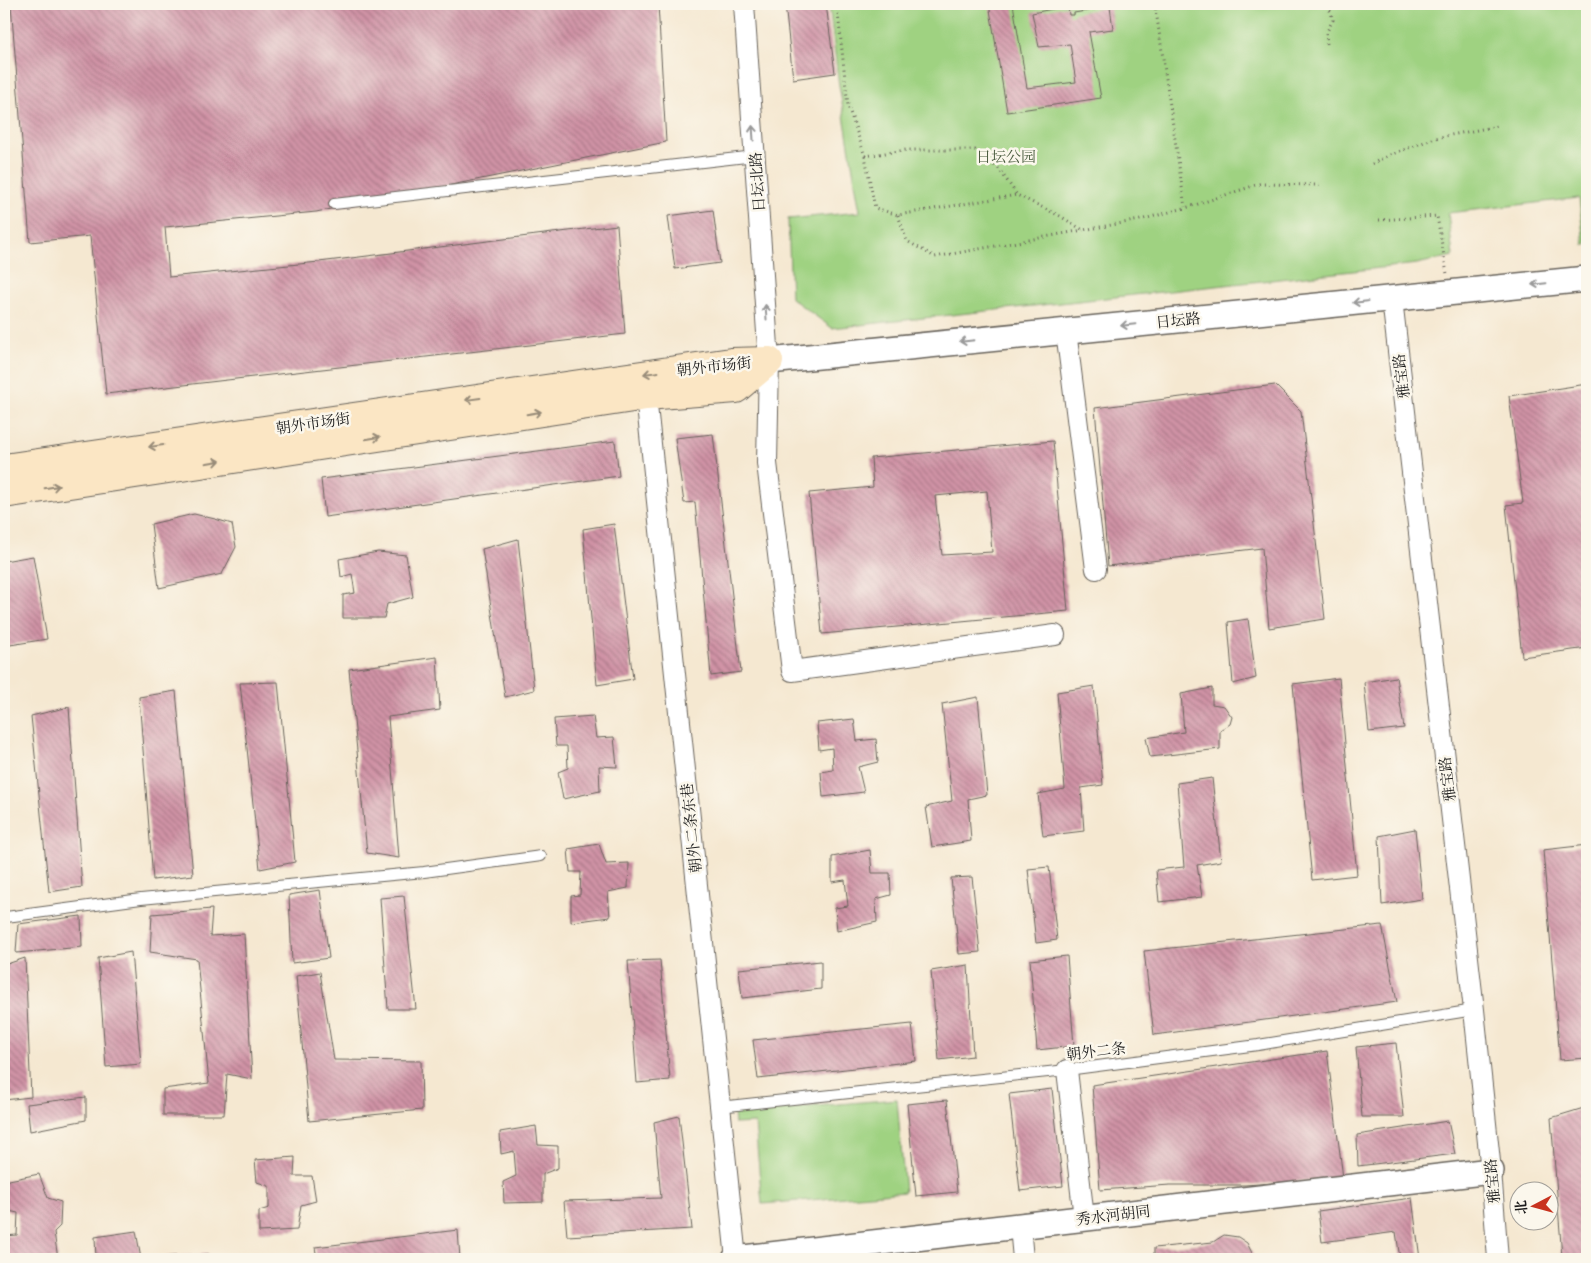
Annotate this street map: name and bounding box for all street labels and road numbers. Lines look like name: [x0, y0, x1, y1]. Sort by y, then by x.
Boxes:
street label: 日坛北路: [745, 151, 769, 213]
street label: 日坛路: [1155, 308, 1201, 332]
street label: 朝外市场街: [676, 353, 752, 379]
street label: 雅宝路: [1389, 353, 1413, 399]
street label: 朝外市场街: [275, 408, 351, 438]
street label: 雅宝路: [1435, 756, 1459, 802]
street label: 朝外二条东巷: [677, 782, 705, 874]
street label: 朝外二条: [1065, 1038, 1127, 1064]
street label: 雅宝路: [1481, 1158, 1503, 1204]
street label: 秀水河胡同: [1075, 1201, 1151, 1229]

